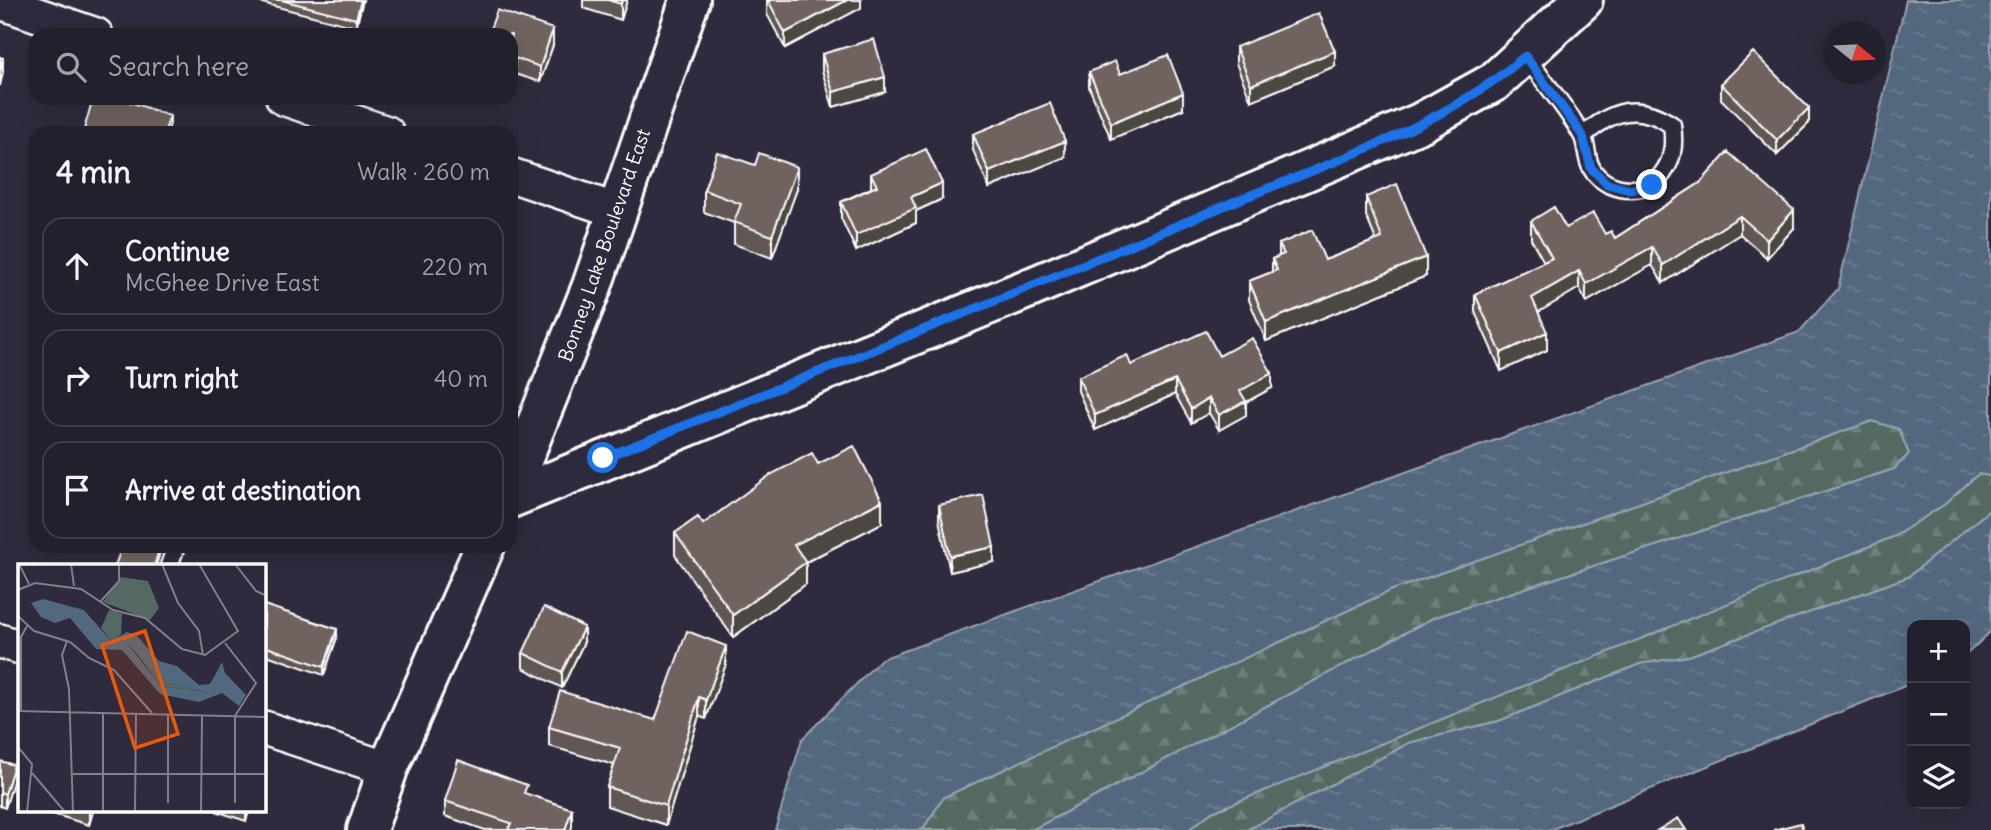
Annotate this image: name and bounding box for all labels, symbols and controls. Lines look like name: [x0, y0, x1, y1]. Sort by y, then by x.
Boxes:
north arrow: [1823, 21, 1886, 84]
search box: [28, 28, 518, 105]
icon: search: [52, 48, 90, 86]
text: Search here: [108, 50, 249, 83]
street label: Bonney Lake Boulevard East: [553, 125, 655, 365]
text: 4 min: [56, 153, 131, 191]
text: Walk · 260 m: [357, 157, 490, 186]
route end: [1636, 169, 1667, 200]
text: Continue: [125, 235, 230, 268]
icon: ahead: [58, 247, 96, 285]
text: 220 m: [422, 252, 488, 281]
text: McGhee Drive East: [125, 268, 319, 297]
icon: right: [58, 359, 96, 397]
text: Turn right: [125, 362, 238, 395]
text: 40 m: [434, 364, 488, 393]
route start: [587, 442, 618, 473]
icon: arrive: [58, 471, 96, 509]
text: Arrive at destination: [125, 474, 361, 507]
inset map: [18, 564, 266, 812]
map controls: [1907, 620, 1970, 809]
button: +: [1907, 620, 1970, 683]
button: −: [1907, 683, 1970, 746]
button: layers: [1907, 746, 1970, 809]

